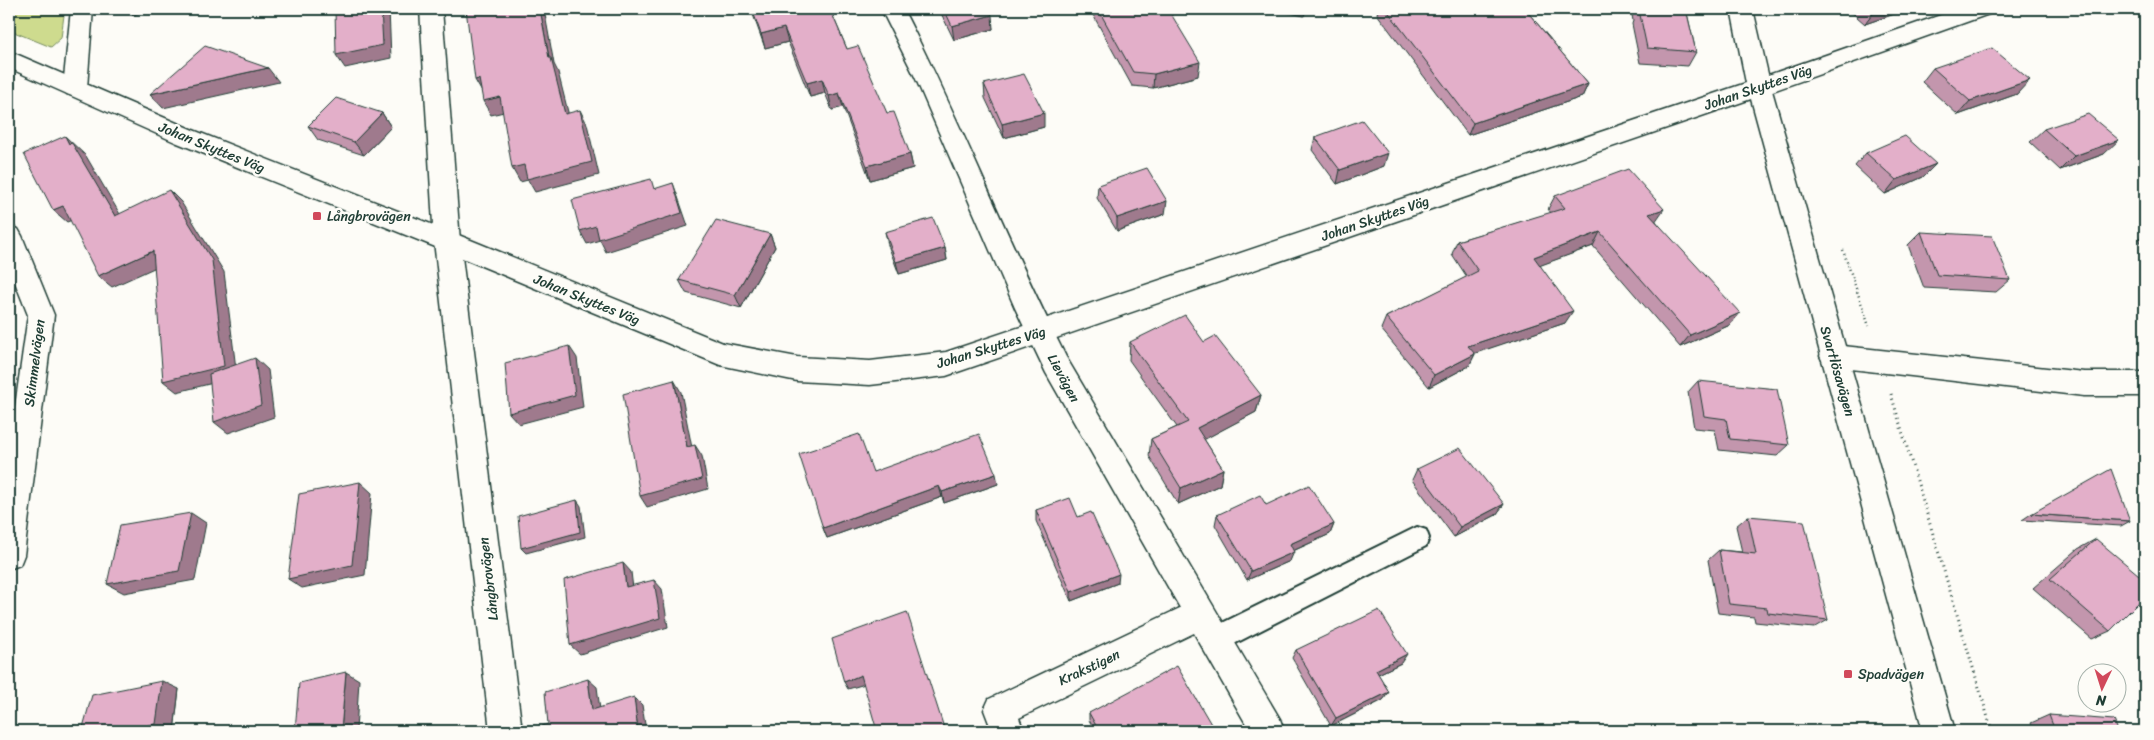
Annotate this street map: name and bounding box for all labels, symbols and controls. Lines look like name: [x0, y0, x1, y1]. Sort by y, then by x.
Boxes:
street label: Johan Skyttes Väg: [1700, 57, 1816, 118]
street label: Johan Skyttes Väg: [154, 114, 269, 180]
street label: Johan Skyttes Väg: [1317, 188, 1433, 249]
place label: Långbrovägen: [327, 204, 411, 229]
marker: Långbrovägen: [311, 210, 323, 222]
street label: Johan Skyttes Väg: [529, 266, 644, 332]
street label: Skimmelvägen: [17, 318, 52, 408]
street label: Johan Skyttes Väg: [933, 319, 1049, 376]
street label: Svartlösavägen: [1813, 323, 1863, 420]
street label: Lievägen: [1040, 349, 1087, 408]
street label: Långbrovägen: [471, 535, 506, 622]
street label: Krakstigen: [1054, 642, 1125, 693]
place label: Spadvägen: [1858, 662, 1924, 687]
north arrow: [2076, 662, 2126, 712]
marker: Spadvägen: [1842, 668, 1854, 680]
text: N: [2095, 688, 2108, 713]

